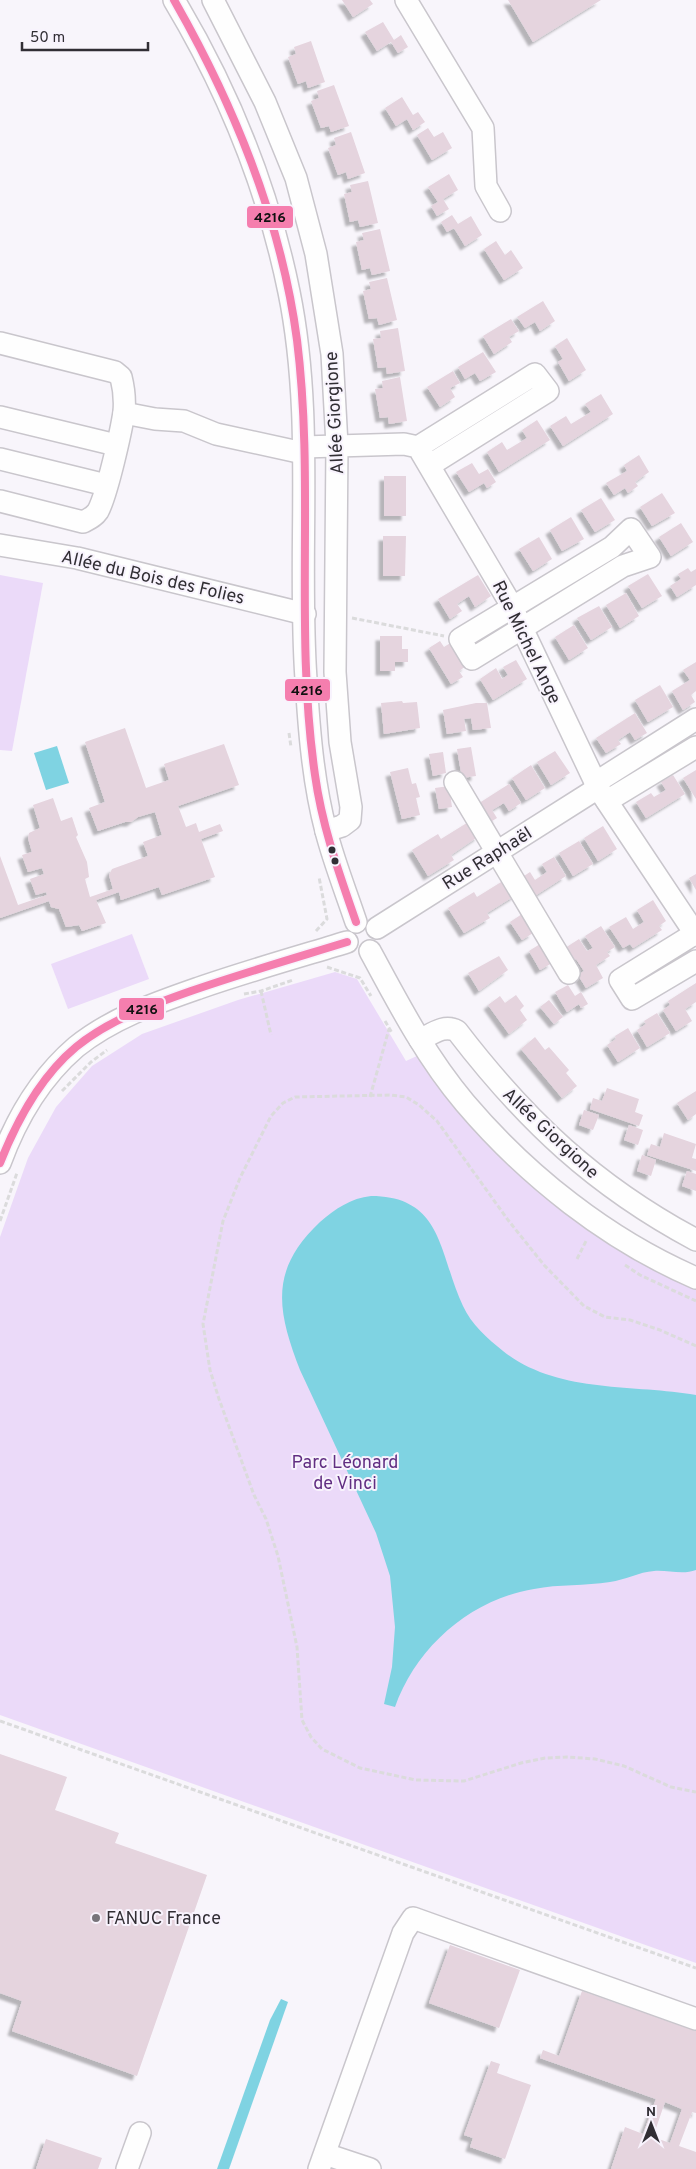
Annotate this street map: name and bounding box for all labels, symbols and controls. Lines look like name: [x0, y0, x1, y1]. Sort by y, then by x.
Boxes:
scale bar: [22, 20, 149, 52]
text: 50 m: [30, 29, 65, 48]
line badge: 4216: [246, 205, 294, 229]
text: 4216: [254, 210, 286, 227]
street label: Allée Giorgione: [321, 351, 350, 475]
street label: Allée du Bois des Folies: [59, 546, 246, 611]
street label: Rue Michel Ange: [486, 577, 565, 708]
line badge: 4216: [284, 678, 331, 702]
text: 4216: [291, 683, 323, 700]
street label: Rue Raphaël: [439, 823, 537, 896]
unlabelled marker: [327, 845, 337, 855]
unlabelled marker: [330, 856, 340, 866]
line badge: 4216: [118, 997, 165, 1021]
text: 4216: [126, 1002, 158, 1019]
street label: Allée Giorgione: [497, 1084, 603, 1185]
park label: Parc Léonard de Vinci: [292, 1452, 398, 1496]
place label: FANUC France: [106, 1908, 221, 1931]
marker: FANUC France: [90, 1912, 102, 1924]
north arrow: [626, 2099, 676, 2149]
text: N: [646, 2104, 656, 2121]

